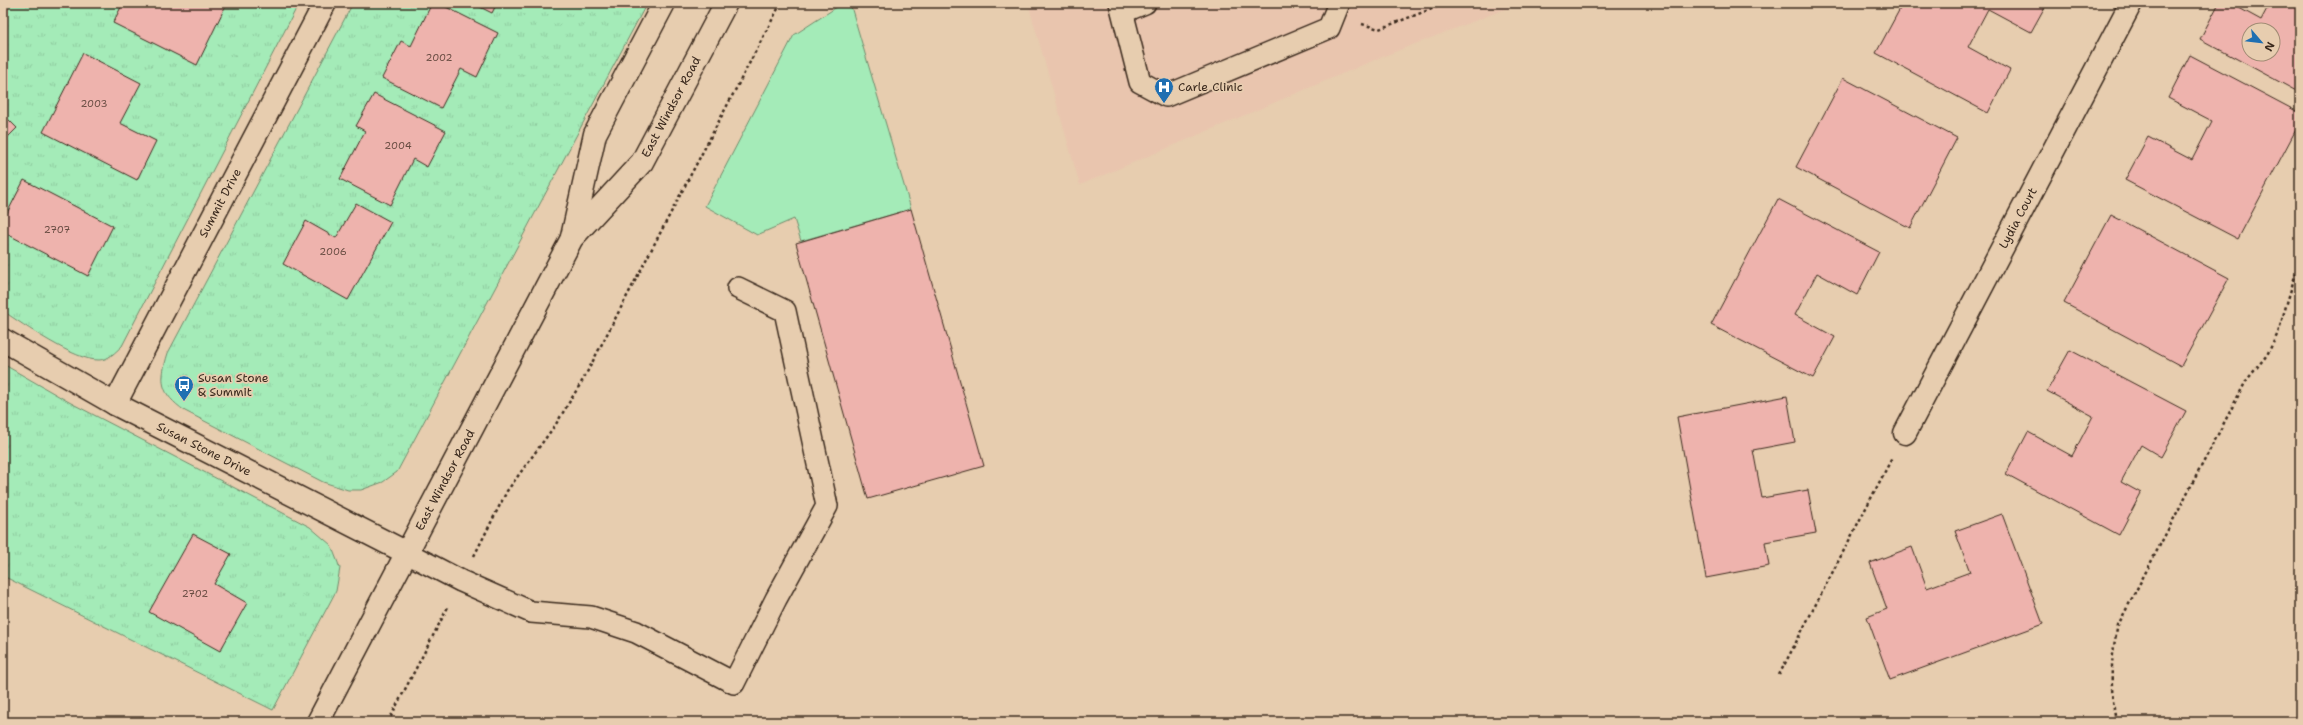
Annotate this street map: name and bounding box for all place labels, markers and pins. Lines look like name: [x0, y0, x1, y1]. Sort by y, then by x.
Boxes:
hospital icon: Carle Clinic: [1153, 76, 1175, 104]
place label: Carle Clinic: [1178, 79, 1243, 95]
place label: Susan Stone & Summit: [198, 370, 269, 400]
bus stop icon: Susan Stone & Summit: [173, 374, 195, 402]

